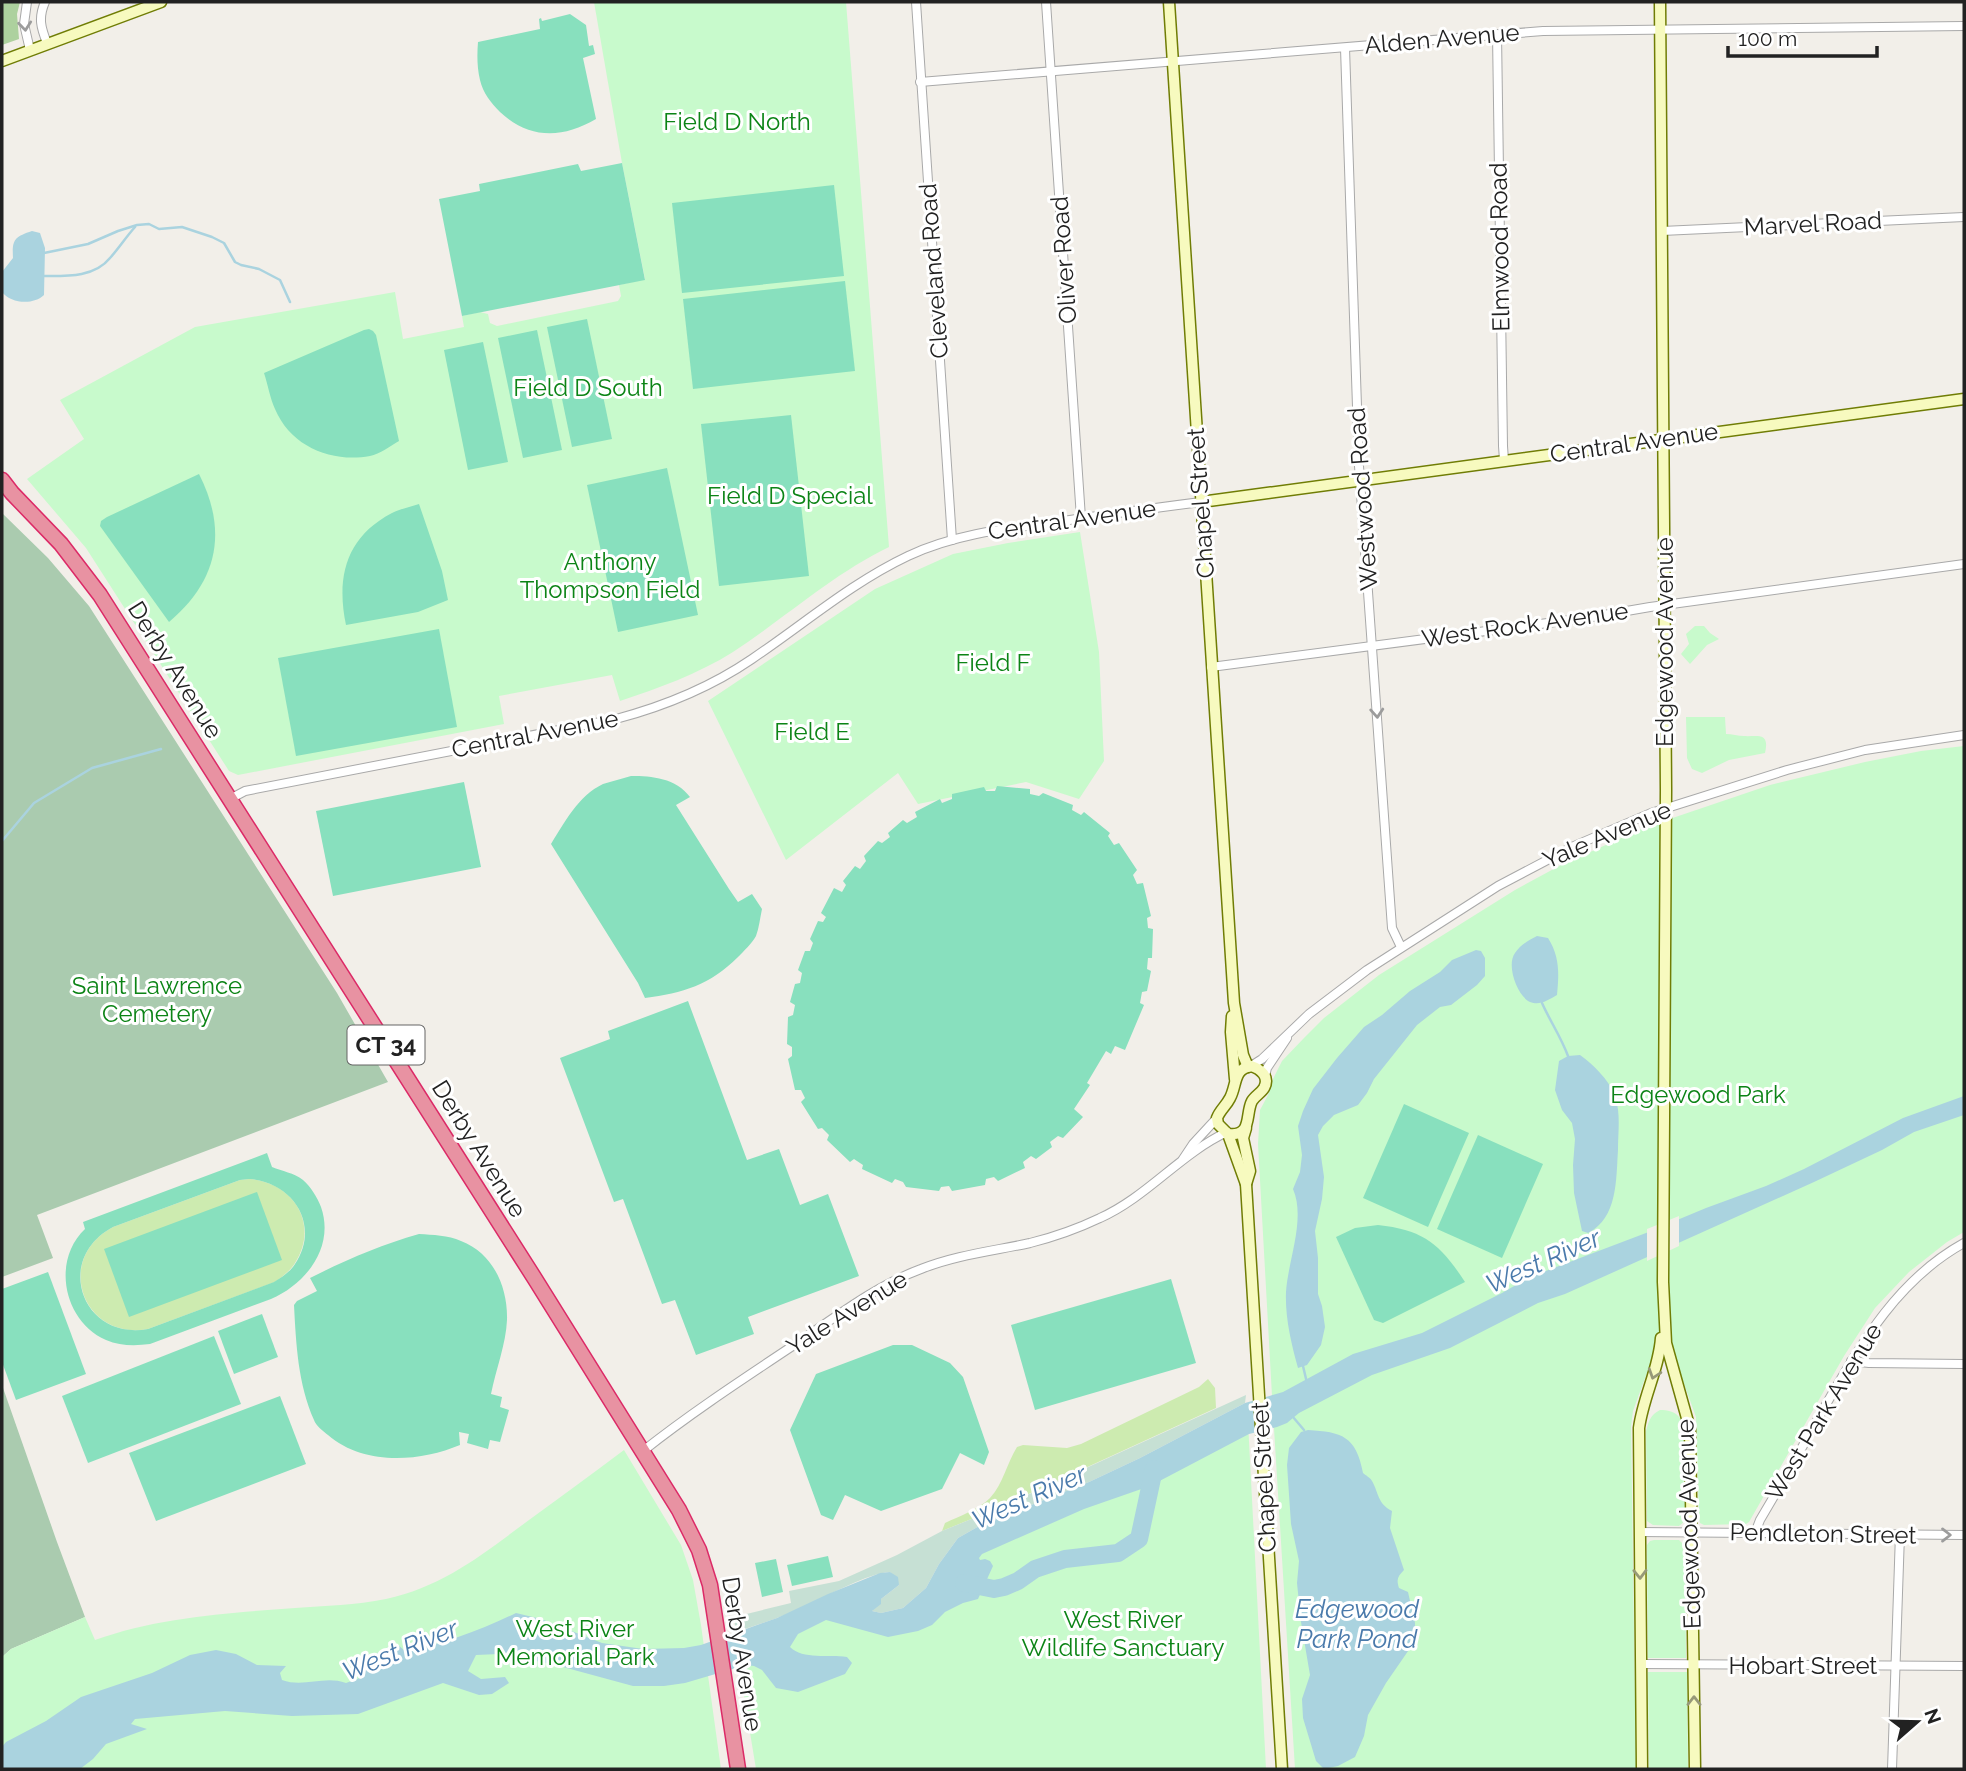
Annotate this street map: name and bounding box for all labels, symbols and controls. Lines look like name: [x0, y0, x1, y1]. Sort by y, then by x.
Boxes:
scale bar: [1728, 14, 1877, 58]
street label: Alden Avenue: [1363, 17, 1521, 60]
one-way arrow: [17, 21, 32, 32]
text: 100 m: [1738, 26, 1797, 51]
park label: Field D North: [663, 107, 811, 136]
street label: Elmwood Road: [1484, 162, 1515, 332]
street label: Cleveland Road: [913, 183, 954, 360]
street label: Oliver Road: [1045, 195, 1082, 325]
street label: Marvel Road: [1743, 205, 1883, 242]
park label: Field D South: [513, 373, 663, 402]
street label: Westwood Road: [1342, 407, 1383, 592]
street label: Central Avenue: [1548, 416, 1720, 469]
street label: Chapel Street: [1181, 427, 1220, 579]
park label: Field D Special: [707, 481, 873, 510]
street label: Central Avenue: [986, 493, 1158, 546]
street label: Edgewood Avenue: [1650, 537, 1679, 747]
park label: Anthony Thompson Field: [520, 547, 700, 604]
street label: Derby Avenue: [122, 596, 229, 744]
street label: West Rock Avenue: [1420, 596, 1630, 653]
park label: Field F: [955, 648, 1031, 677]
street label: Central Avenue: [449, 703, 621, 764]
one-way arrow: [1370, 708, 1385, 719]
park label: Field E: [774, 717, 850, 746]
street label: Yale Avenue: [1538, 794, 1675, 875]
park label: Saint Lawrence Cemetery: [72, 971, 242, 1028]
road number: CT 34: [348, 1026, 424, 1064]
street label: Derby Avenue: [426, 1075, 533, 1223]
park label: Edgewood Park: [1610, 1080, 1786, 1109]
water label: West River: [1481, 1222, 1606, 1300]
street label: Yale Avenue: [781, 1264, 912, 1361]
street label: West Park Avenue: [1759, 1318, 1888, 1506]
one-way arrow: [1647, 1367, 1662, 1379]
street label: Chapel Street: [1245, 1401, 1282, 1553]
street label: Edgewood Avenue: [1670, 1419, 1707, 1629]
water label: West River: [967, 1458, 1092, 1536]
street label: Pendleton Street: [1729, 1517, 1917, 1550]
one-way arrow: [1941, 1527, 1951, 1543]
one-way arrow: [1632, 1569, 1648, 1580]
street label: Derby Avenue: [716, 1575, 769, 1733]
water label: Edgewood Park Pond: [1295, 1594, 1419, 1654]
park label: West River Wildlife Sanctuary: [1022, 1605, 1224, 1662]
water label: West River: [338, 1613, 463, 1687]
park label: West River Memorial Park: [496, 1614, 655, 1671]
street label: Hobart Street: [1729, 1651, 1877, 1680]
north arrow: [1882, 1687, 1952, 1757]
one-way arrow: [1686, 1695, 1702, 1706]
text: N: [1920, 1706, 1946, 1727]

